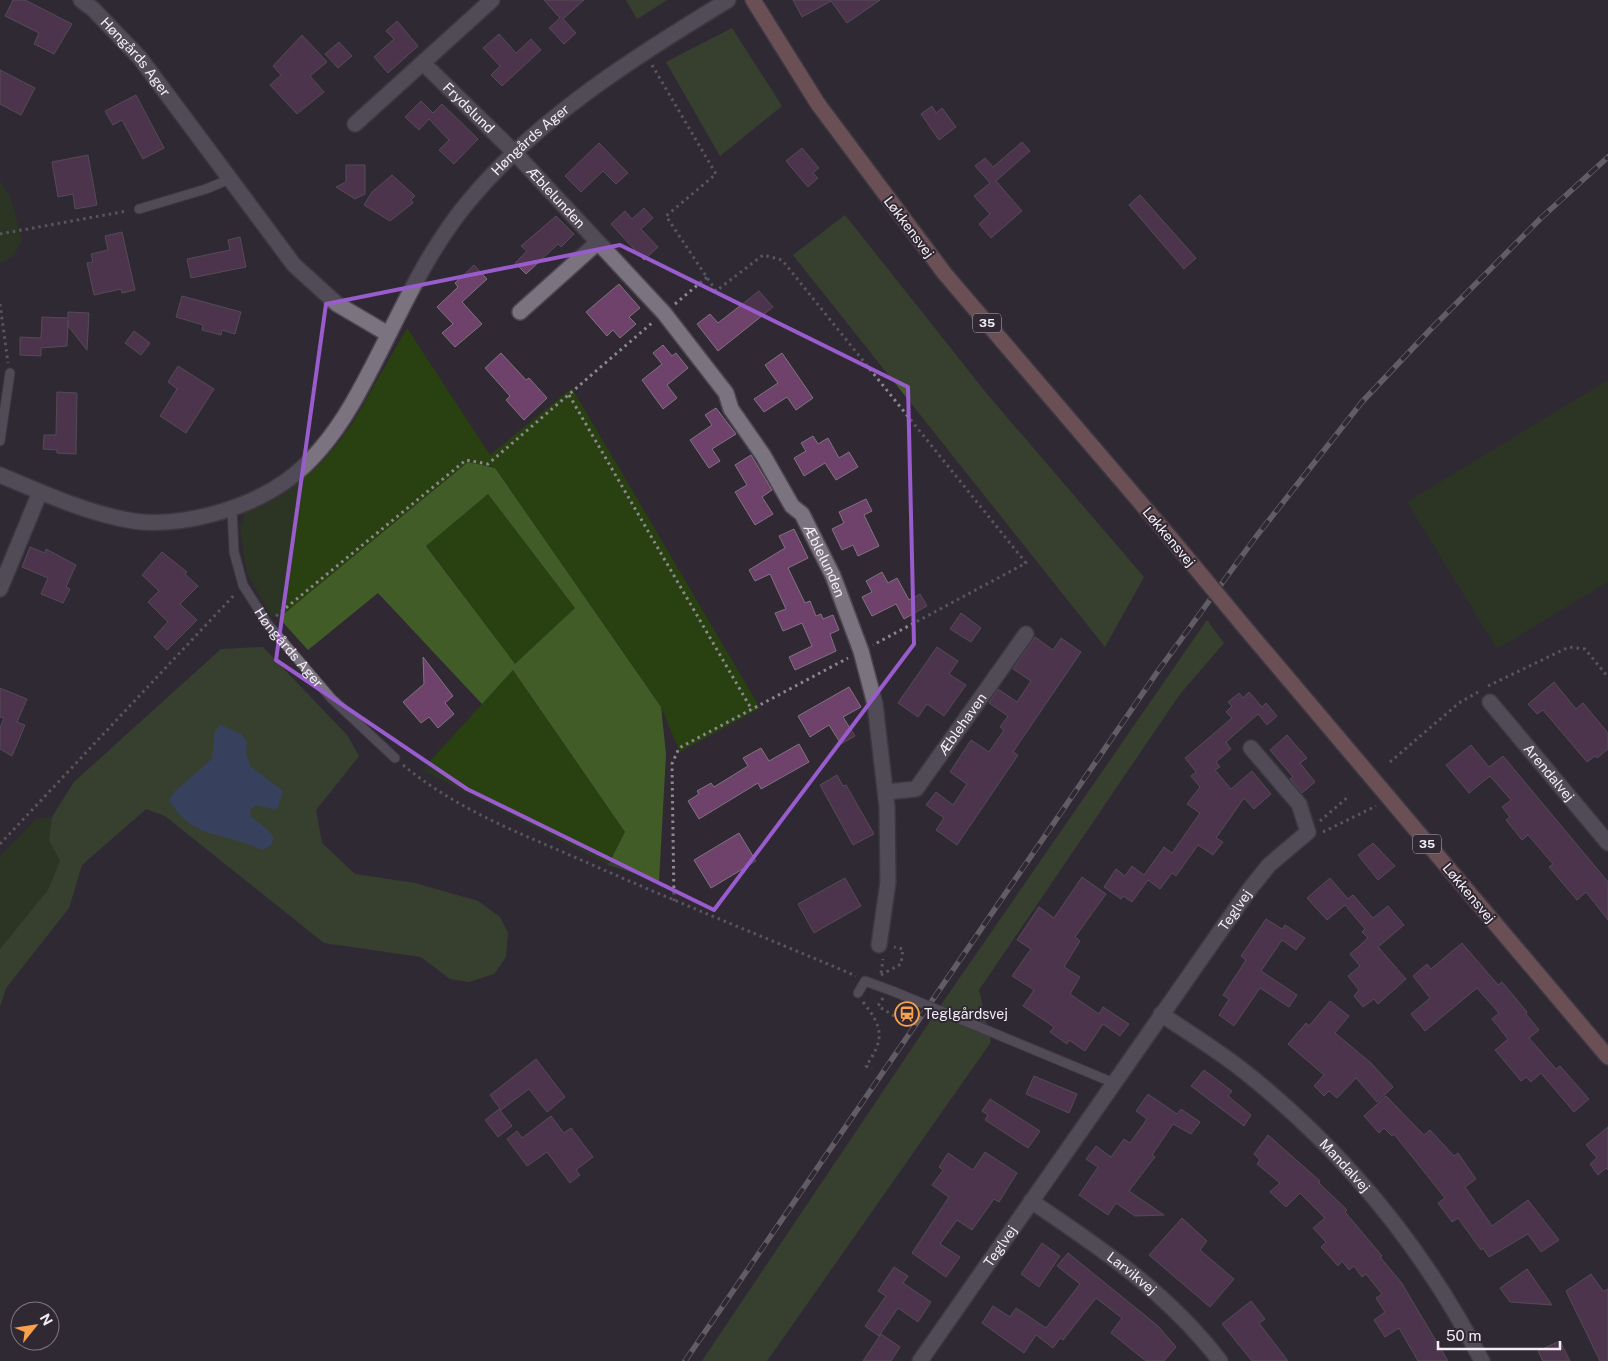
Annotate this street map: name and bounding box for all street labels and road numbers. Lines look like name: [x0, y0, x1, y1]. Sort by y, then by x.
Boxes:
street label: Høngårds Ager: [97, 14, 174, 99]
street label: Frydslund: [440, 79, 498, 136]
street label: Høngårds Ager: [488, 101, 572, 179]
street label: Æblelunden: [524, 163, 589, 231]
street label: Løkkensvej: [881, 193, 937, 261]
road number: 35: [973, 314, 1001, 332]
street label: Løkkensvej: [1139, 504, 1199, 570]
street label: Æblelunden: [801, 522, 848, 599]
street label: Høngårds Ager: [251, 605, 327, 691]
street label: Æblehaven: [935, 690, 990, 758]
street label: Arendalvej: [1520, 741, 1578, 805]
road number: 35: [1413, 834, 1441, 854]
street label: Løkkensvej: [1439, 860, 1499, 926]
street label: Teglvej: [1215, 886, 1255, 934]
street label: Mandalvej: [1316, 1135, 1373, 1195]
street label: Teglvej: [980, 1223, 1020, 1270]
street label: Larvikvej: [1104, 1249, 1160, 1298]

